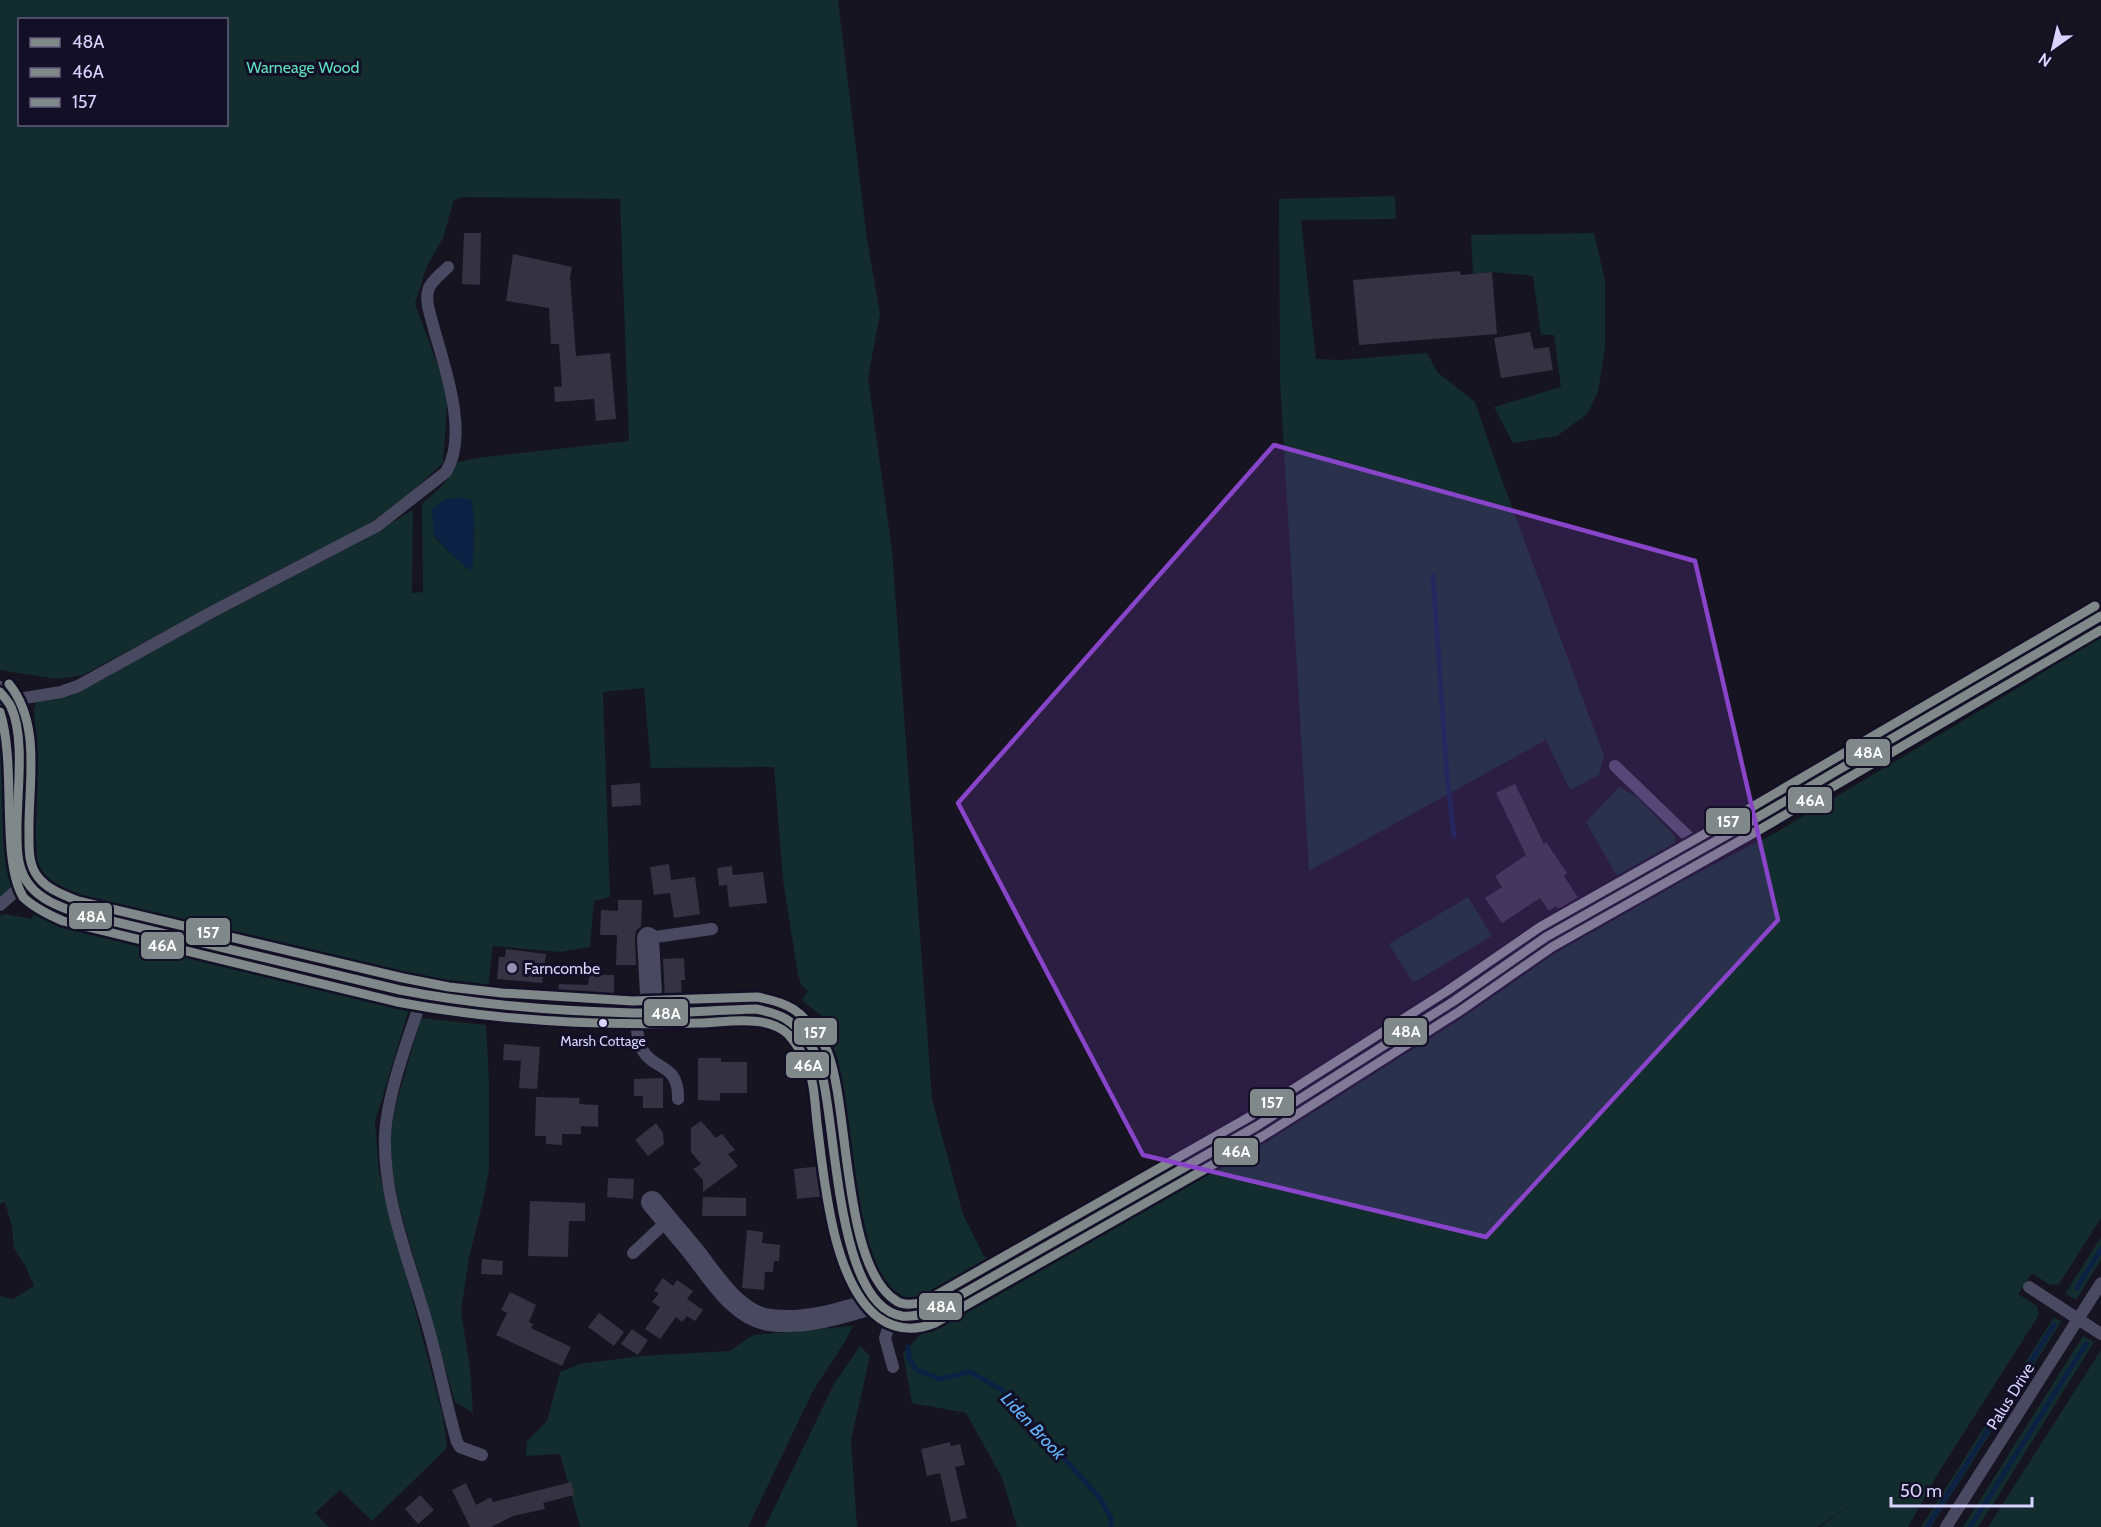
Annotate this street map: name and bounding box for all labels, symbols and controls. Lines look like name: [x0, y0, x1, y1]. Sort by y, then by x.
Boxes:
legend: [18, 18, 228, 126]
north arrow: [2023, 18, 2083, 78]
text: 48A: [72, 31, 104, 53]
text: N: [2035, 49, 2055, 71]
park label: Warneage Wood: [247, 58, 359, 77]
text: 46A: [72, 61, 104, 83]
text: 157: [72, 91, 97, 113]
line badge: 48A: [1845, 738, 1891, 767]
text: 48A: [1853, 743, 1883, 762]
line badge: 46A: [1787, 786, 1833, 814]
text: 46A: [1796, 791, 1824, 810]
line badge: 157: [1705, 807, 1751, 835]
text: 157: [1717, 812, 1740, 831]
line badge: 48A: [68, 902, 113, 930]
text: 48A: [76, 907, 106, 926]
line badge: 157: [185, 917, 231, 946]
text: 157: [197, 923, 220, 942]
line badge: 46A: [140, 931, 185, 960]
text: 46A: [148, 936, 176, 955]
place label: Farncombe: [524, 959, 600, 978]
marker: Farncombe: [505, 961, 519, 975]
line badge: 48A: [643, 998, 689, 1027]
text: 48A: [651, 1004, 681, 1023]
marker: Marsh Cottage: [597, 1017, 609, 1029]
line badge: 157: [793, 1017, 838, 1046]
line badge: 48A: [1383, 1017, 1428, 1046]
text: 48A: [1391, 1022, 1421, 1041]
text: 157: [804, 1023, 827, 1042]
place label: Marsh Cottage: [560, 1032, 646, 1050]
line badge: 46A: [785, 1051, 830, 1079]
text: 46A: [794, 1056, 822, 1075]
line badge: 157: [1249, 1088, 1295, 1117]
text: 157: [1261, 1093, 1284, 1112]
line badge: 46A: [1213, 1137, 1259, 1166]
text: 46A: [1222, 1142, 1250, 1161]
line badge: 48A: [918, 1292, 963, 1321]
text: 48A: [926, 1297, 956, 1316]
street label: Palus Drive: [1983, 1359, 2038, 1433]
water label: Liden Brook: [996, 1388, 1071, 1465]
scale bar: [1891, 1470, 2032, 1508]
text: 50 m: [1900, 1480, 1942, 1502]

